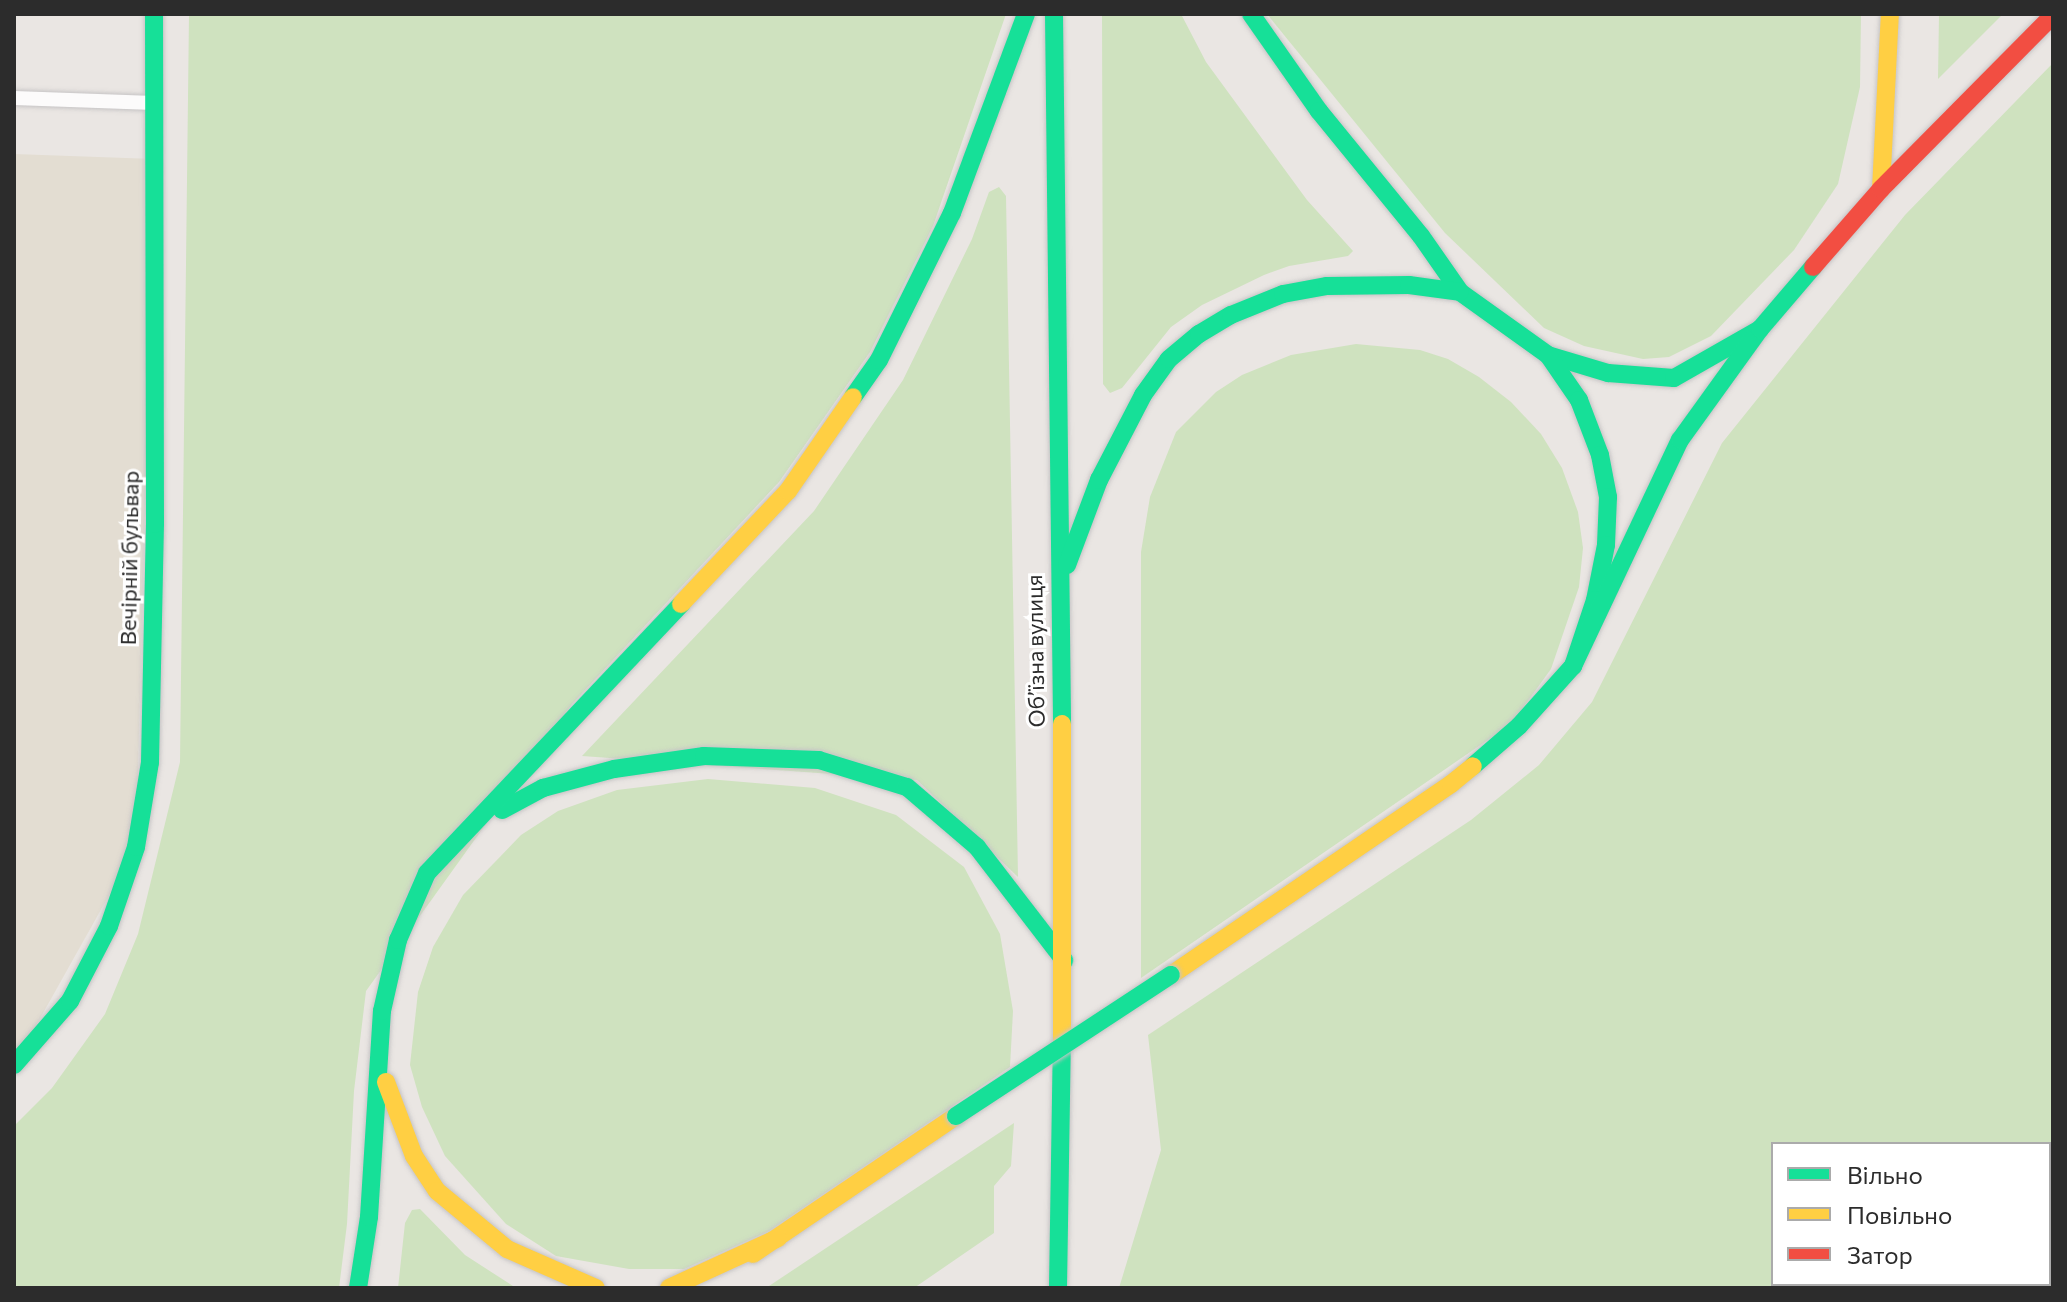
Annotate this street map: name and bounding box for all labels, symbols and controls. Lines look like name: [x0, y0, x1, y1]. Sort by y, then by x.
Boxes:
street label: Вечірній бульвар: [114, 470, 144, 646]
street label: Обʼїзна вулиця: [1020, 574, 1050, 728]
legend: [1771, 1142, 2051, 1286]
text: Вільно: [1847, 1160, 1923, 1189]
text: Повільно: [1847, 1200, 1952, 1229]
text: Затор: [1847, 1240, 1913, 1269]

